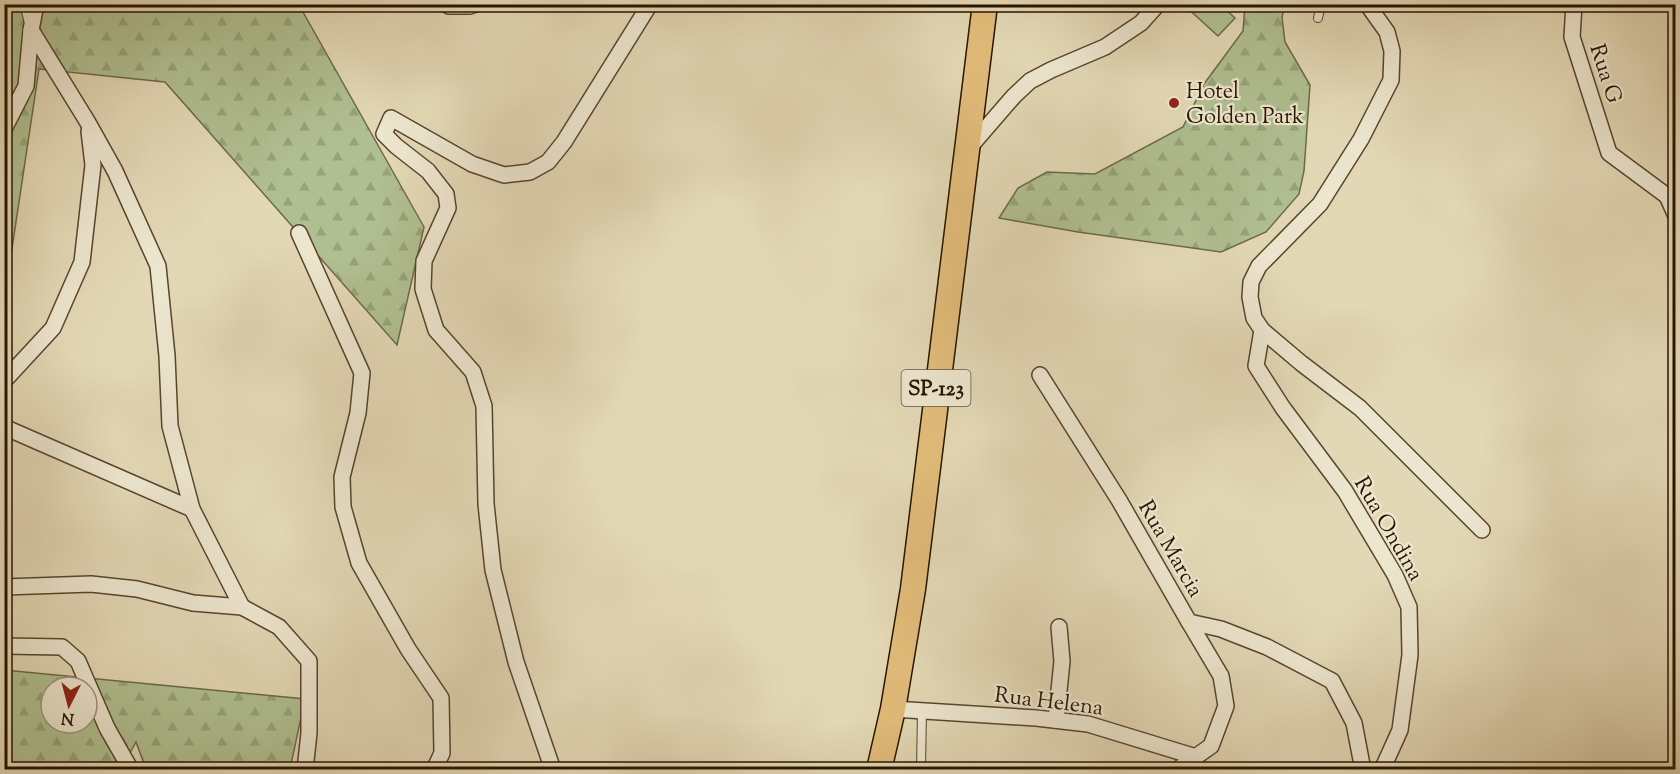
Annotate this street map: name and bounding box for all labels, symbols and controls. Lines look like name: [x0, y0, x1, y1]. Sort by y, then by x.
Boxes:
street label: Rua G: [1580, 40, 1629, 108]
place label: Hotel Golden Park: [1186, 77, 1304, 134]
marker: Hotel Golden Park: [1167, 96, 1181, 110]
road number: SP-123: [902, 370, 970, 406]
street label: Rua Ondina: [1345, 471, 1430, 588]
street label: Rua Marcia: [1129, 495, 1210, 604]
north arrow: [39, 675, 99, 735]
street label: Rua Helena: [992, 680, 1105, 726]
text: N: [60, 705, 75, 730]

